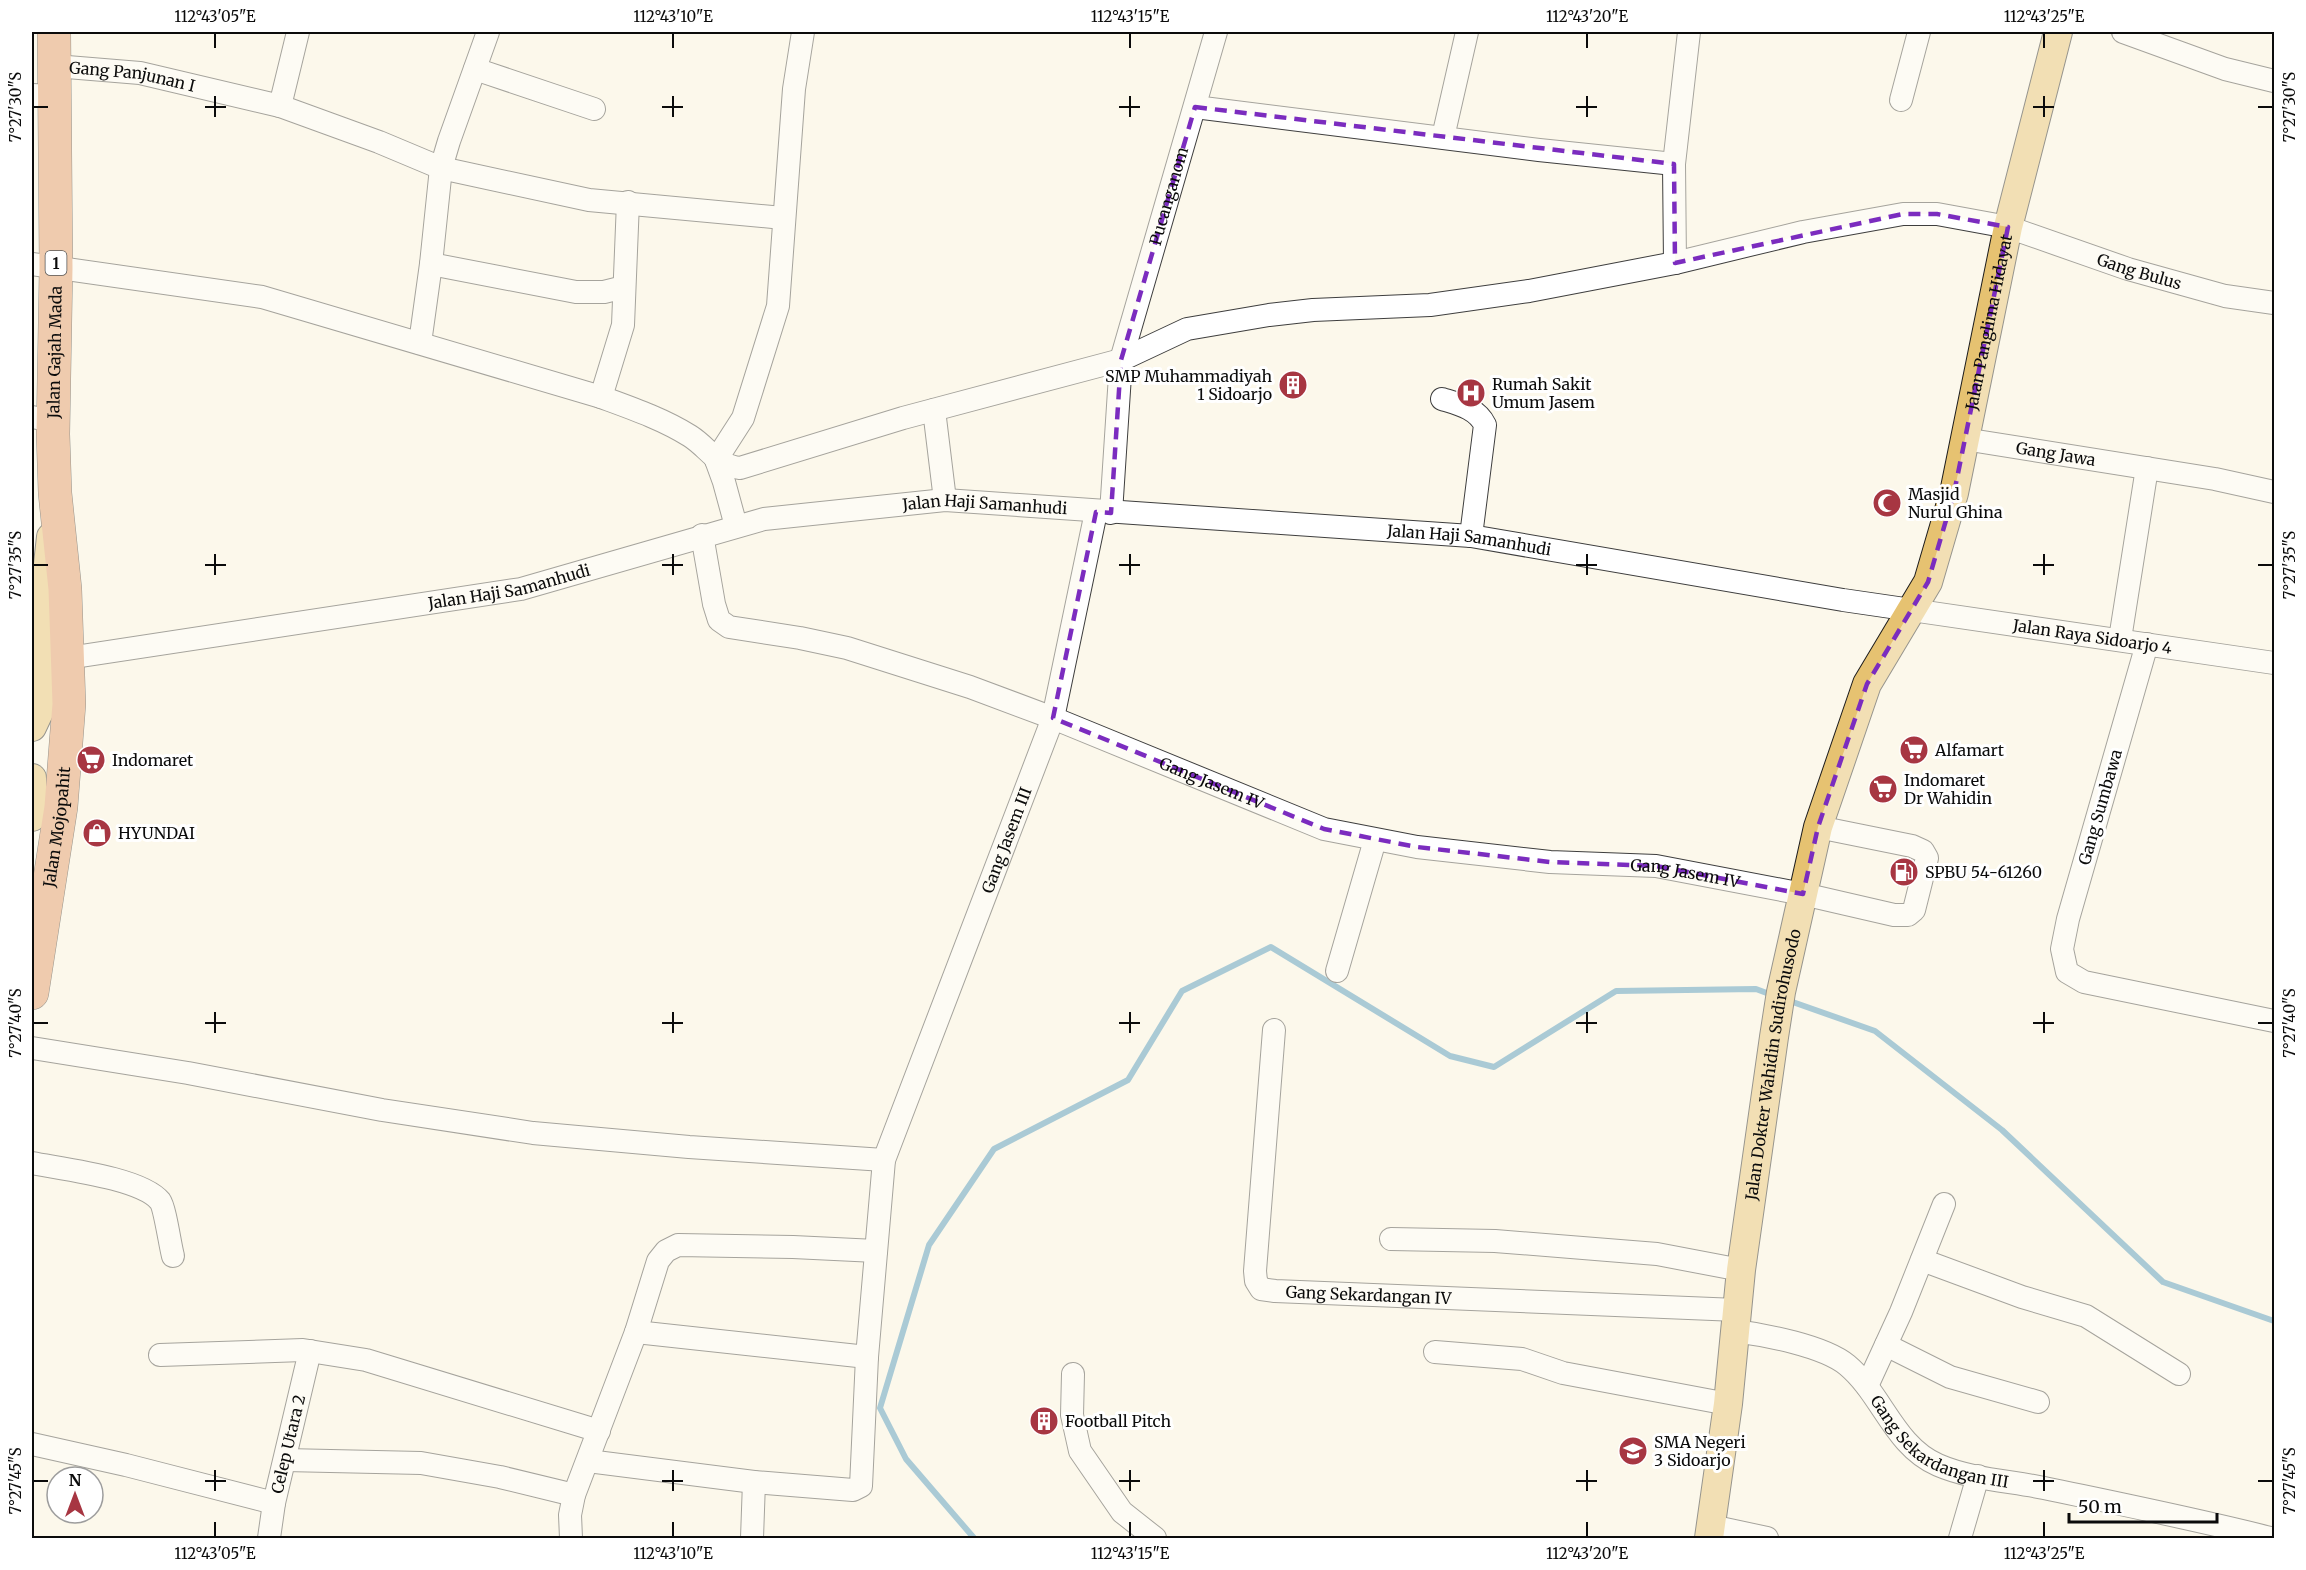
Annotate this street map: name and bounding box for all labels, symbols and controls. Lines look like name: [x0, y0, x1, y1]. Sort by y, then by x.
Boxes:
text: 112°43'05"E: [174, 7, 256, 26]
text: 112°43'10"E: [633, 7, 713, 26]
text: 112°43'15"E: [1091, 7, 1170, 26]
text: 112°43'20"E: [1546, 7, 1629, 26]
text: 112°43'25"E: [2004, 7, 2085, 26]
street label: Gang Panjunan I: [69, 57, 197, 96]
text: 7°27'30"S: [6, 72, 25, 142]
text: 7°27'30"S: [2280, 72, 2299, 142]
street label: Pucanganom: [1145, 144, 1192, 248]
street label: Jalan Panglima Hidayat: [1961, 232, 2016, 413]
street label: Gang Bulus: [2094, 249, 2184, 293]
road number: 1: [46, 251, 66, 275]
street label: Jalan Gajah Mada: [43, 285, 66, 420]
place label: SMP Muhammadiyah 1 Sidoarjo: [1105, 366, 1272, 404]
building icon: SMP Muhammadiyah 1 Sidoarjo: [1277, 369, 1309, 401]
place label: Rumah Sakit Umum Jasem: [1492, 374, 1595, 412]
hospital icon: Rumah Sakit Umum Jasem: [1455, 377, 1487, 409]
street label: Gang Jawa: [2015, 437, 2097, 470]
place label: Masjid Nurul Ghina: [1908, 484, 2003, 522]
mosque icon: Masjid Nurul Ghina: [1871, 487, 1903, 519]
street label: Jalan Haji Samanhudi: [900, 490, 1068, 518]
street label: Jalan Haji Samanhudi: [1386, 520, 1553, 560]
text: 7°27'35"S: [6, 531, 25, 599]
text: 7°27'35"S: [2280, 531, 2299, 599]
street label: Jalan Haji Samanhudi: [426, 560, 592, 613]
street label: Jalan Raya Sidoarjo 4: [2011, 615, 2174, 658]
supermarket icon: Alfamart: [1898, 734, 1930, 766]
place label: Alfamart: [1934, 740, 2005, 760]
supermarket icon: Indomaret: [75, 744, 107, 776]
street label: Gang Sumbawa: [2074, 746, 2126, 867]
place label: Indomaret: [112, 750, 194, 770]
street label: Gang Jasem IV: [1157, 753, 1267, 813]
street label: Jalan Mojopahit: [38, 765, 74, 890]
place label: Indomaret Dr Wahidin: [1904, 770, 1992, 808]
supermarket icon: Indomaret Dr Wahidin: [1867, 773, 1899, 805]
street label: Gang Jasem III: [977, 784, 1036, 896]
shop icon: HYUNDAI: [81, 817, 113, 849]
place label: HYUNDAI: [118, 823, 195, 843]
street label: Gang Jasem IV: [1630, 855, 1742, 892]
fuel station icon: SPBU 54-61260: [1888, 856, 1920, 888]
place label: SPBU 54-61260: [1925, 862, 2042, 882]
street label: Jalan Dokter Wahidin Sudirohusodo: [1741, 927, 1805, 1203]
text: 7°27'40"S: [6, 988, 25, 1058]
text: 7°27'40"S: [2280, 988, 2299, 1058]
street label: Gang Sekardangan IV: [1285, 1281, 1452, 1308]
street label: Gang Sekardangan III: [1866, 1391, 2010, 1492]
street label: Celep Utara 2: [267, 1393, 309, 1495]
building icon: Football Pitch: [1028, 1405, 1060, 1437]
place label: Football Pitch: [1065, 1411, 1171, 1431]
place label: SMA Negeri 3 Sidoarjo: [1654, 1432, 1746, 1470]
school or university icon: SMA Negeri 3 Sidoarjo: [1617, 1435, 1649, 1467]
text: 7°27'45"S: [6, 1447, 25, 1515]
text: 7°27'45"S: [2280, 1447, 2299, 1515]
north arrow: [45, 1465, 105, 1525]
text: N: [69, 1470, 82, 1490]
scale bar: [2069, 1486, 2218, 1524]
text: 50 m: [2078, 1495, 2122, 1518]
text: 112°43'05"E: [174, 1544, 256, 1563]
text: 112°43'10"E: [633, 1544, 713, 1563]
text: 112°43'15"E: [1091, 1544, 1170, 1563]
text: 112°43'20"E: [1546, 1544, 1629, 1563]
text: 112°43'25"E: [2004, 1544, 2085, 1563]

